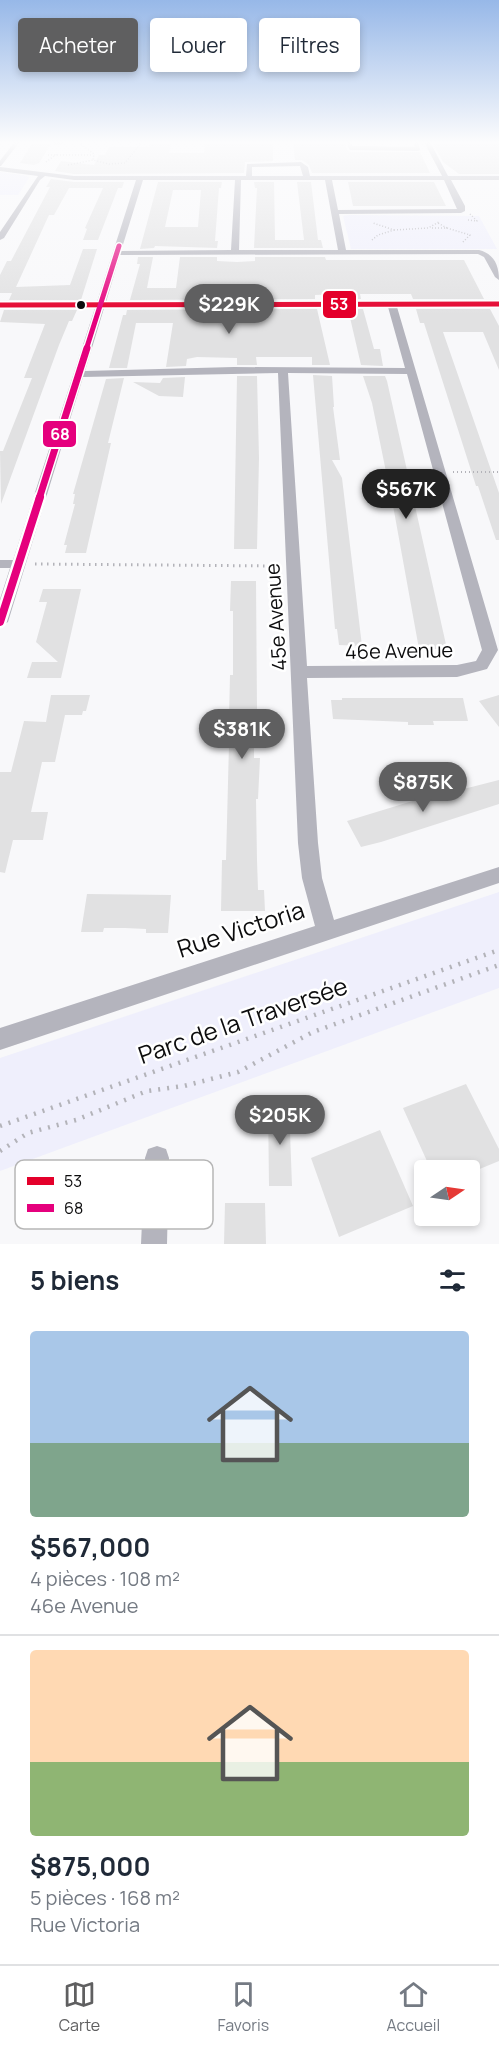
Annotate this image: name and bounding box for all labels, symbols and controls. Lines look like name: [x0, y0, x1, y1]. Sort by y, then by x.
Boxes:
chip: Acheter: [18, 18, 138, 72]
chip: Louer: [150, 18, 247, 72]
chip: Filtres: [259, 18, 360, 72]
pin: $229K: [187, 284, 271, 335]
text: $229K: [198, 290, 260, 317]
line badge: 53: [322, 290, 357, 319]
text: 53: [330, 293, 348, 315]
unlabelled marker: [75, 299, 87, 311]
line badge: 68: [42, 420, 77, 448]
text: 68: [50, 423, 70, 445]
pin: $567K: [364, 469, 448, 520]
text: $567K: [376, 475, 436, 502]
street label: 45e Avenue: [258, 562, 293, 672]
street label: 46e Avenue: [345, 636, 453, 665]
pin: $381K: [200, 709, 284, 760]
text: $381K: [213, 715, 271, 742]
pin: $875K: [381, 762, 465, 813]
text: $875K: [393, 768, 453, 795]
street label: Rue Victoria: [173, 892, 308, 965]
street label: Parc de la Traversée: [133, 968, 352, 1071]
pin: $205K: [238, 1095, 322, 1146]
text: $205K: [249, 1101, 311, 1128]
legend: [15, 1160, 213, 1229]
north arrow: [414, 1160, 480, 1226]
map controls: [414, 1160, 480, 1226]
text: 53: [64, 1170, 82, 1192]
text: 68: [64, 1197, 83, 1219]
text: 5 biens: [30, 1262, 119, 1298]
icon: filters: [436, 1264, 469, 1297]
icon: home: [196, 1370, 304, 1478]
text: $567,000: [30, 1529, 150, 1565]
text: 4 pièces · 108 m²: [30, 1565, 180, 1592]
text: 46e Avenue: [30, 1592, 138, 1619]
icon: home: [196, 1689, 304, 1797]
text: $875,000: [30, 1848, 151, 1884]
text: 5 pièces · 168 m²: [30, 1884, 180, 1911]
text: Rue Victoria: [30, 1911, 140, 1938]
tab: Carte: [59, 1978, 100, 2036]
tab: Favoris: [218, 1978, 269, 2036]
tab: Accueil: [386, 1978, 440, 2036]

